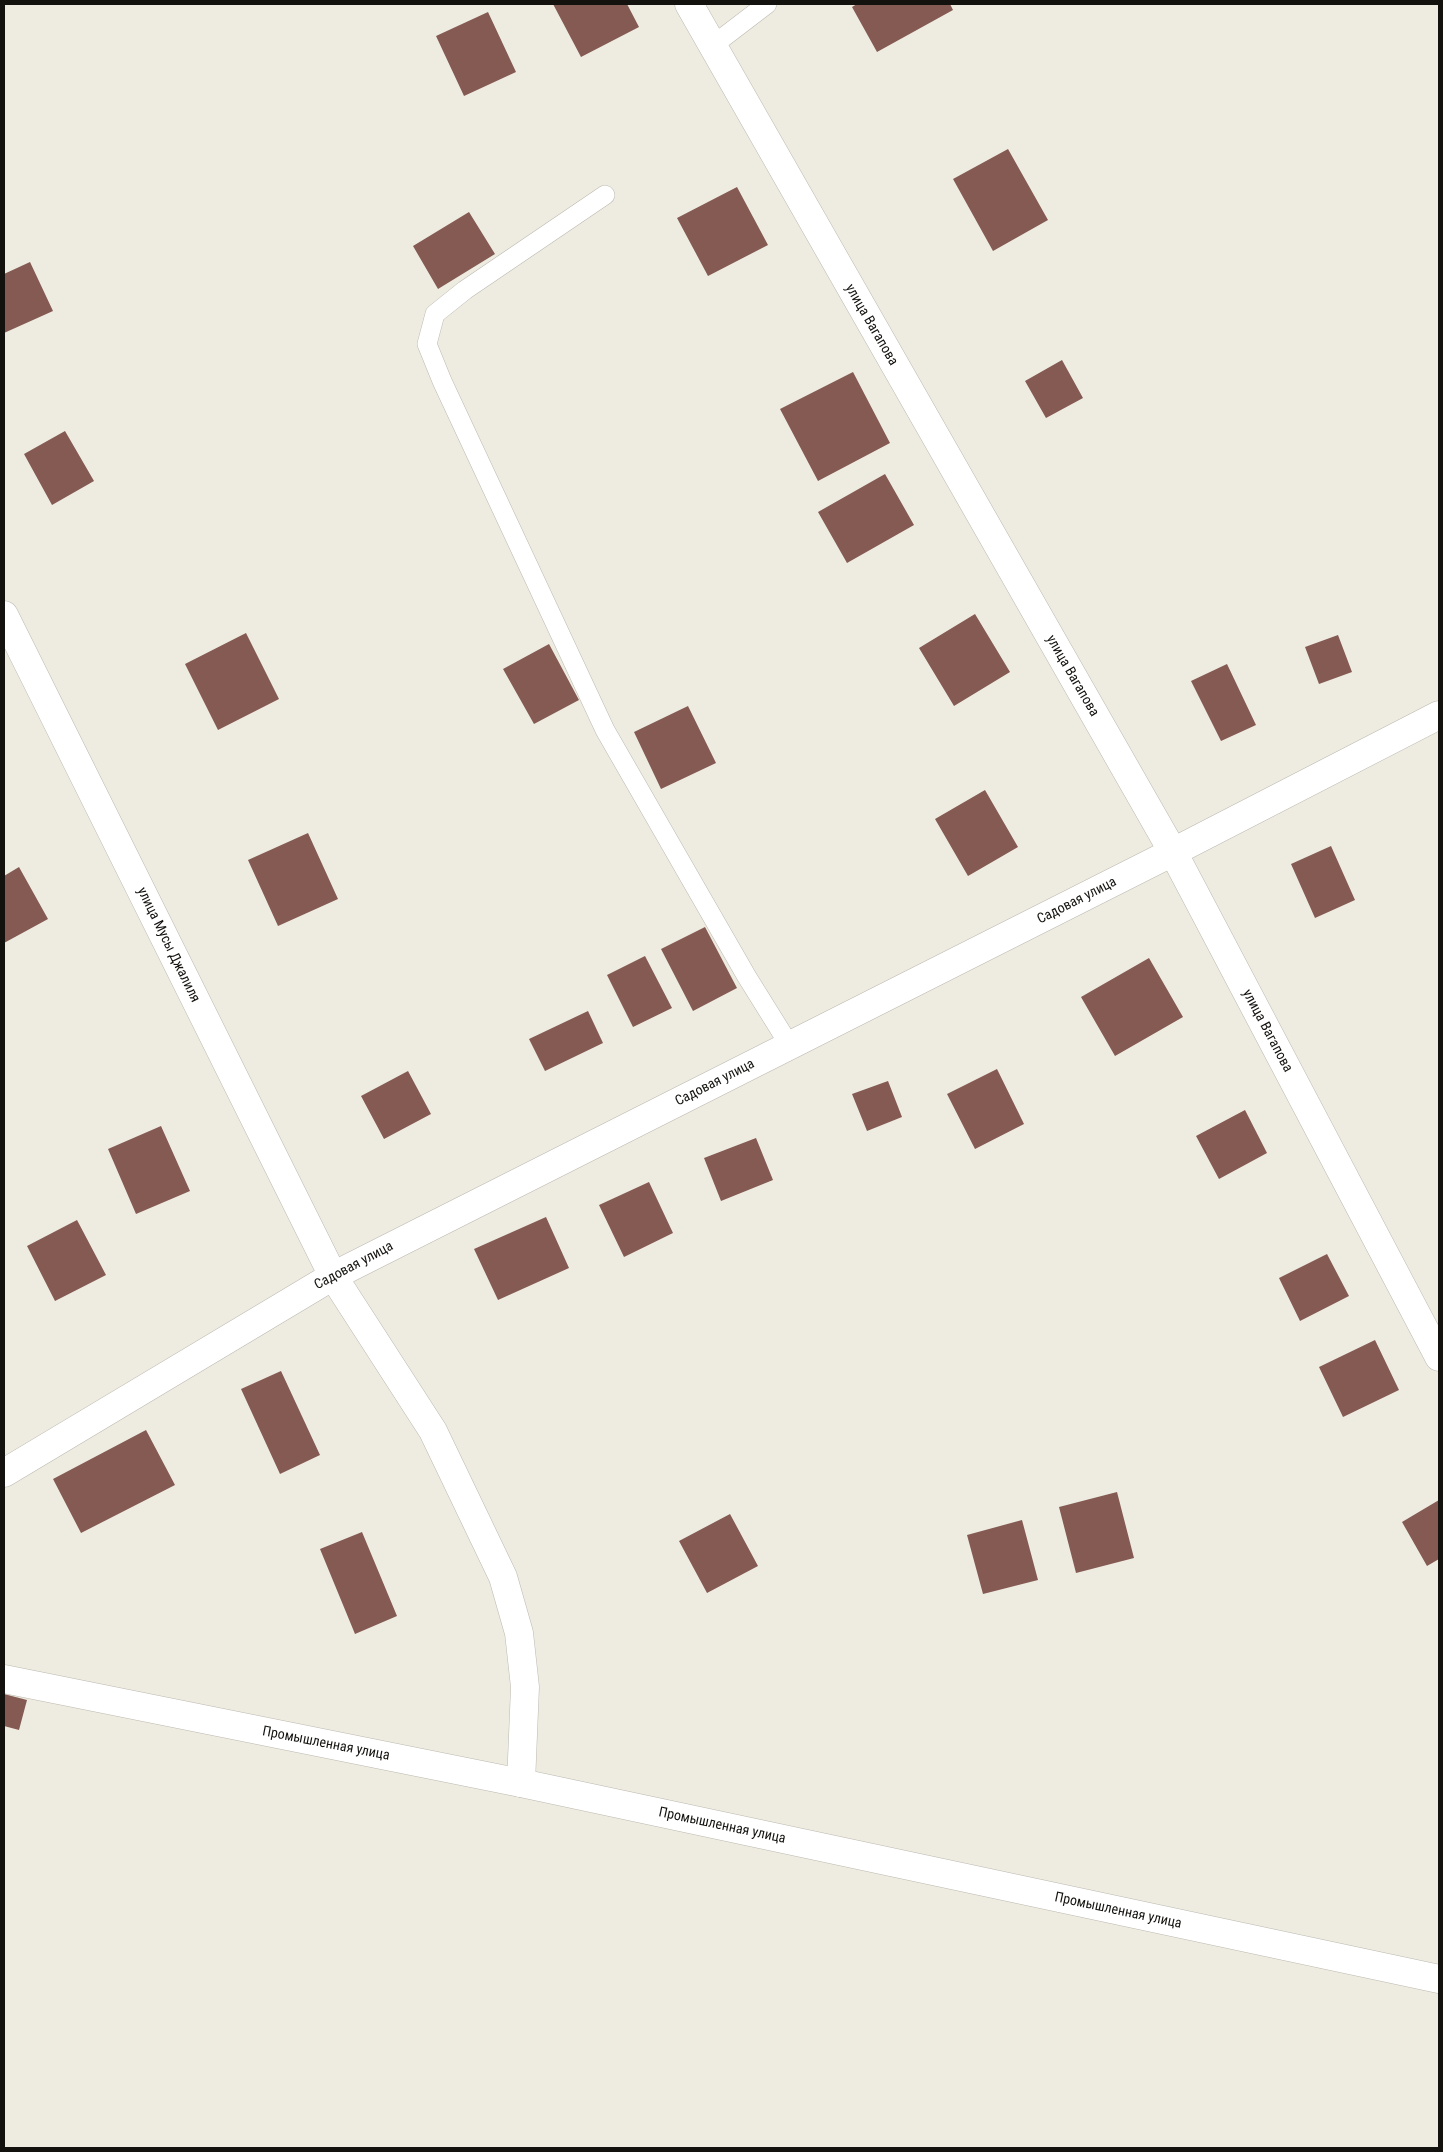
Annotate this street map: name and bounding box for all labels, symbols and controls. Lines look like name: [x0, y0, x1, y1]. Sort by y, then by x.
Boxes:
street label: улица Вагапова: [841, 281, 901, 369]
street label: улица Вагапова: [1042, 632, 1102, 720]
street label: Садовая улица: [1035, 874, 1119, 928]
street label: улица Мусы Джалиля: [133, 885, 203, 1005]
street label: улица Вагапова: [1238, 987, 1296, 1075]
street label: Садовая улица: [673, 1056, 757, 1110]
street label: Садовая улица: [312, 1238, 396, 1294]
street label: Промышленная улица: [261, 1723, 391, 1765]
street label: Промышленная улица: [657, 1804, 787, 1848]
street label: Промышленная улица: [1053, 1889, 1183, 1933]

